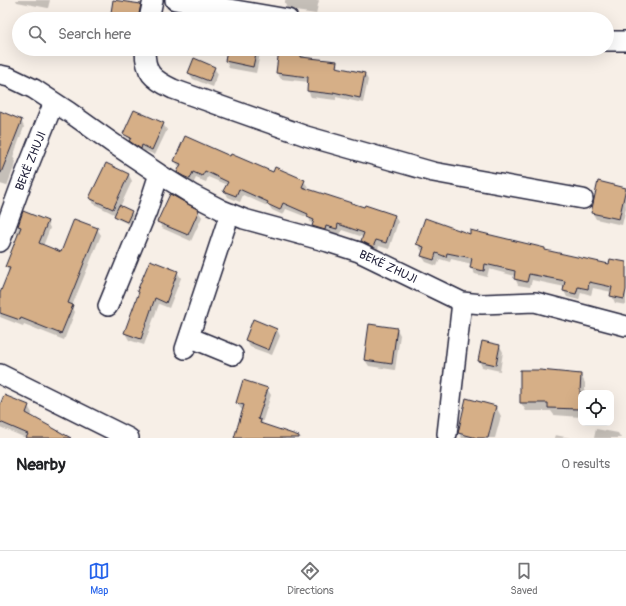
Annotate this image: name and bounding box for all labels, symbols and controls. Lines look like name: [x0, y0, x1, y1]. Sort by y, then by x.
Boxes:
search box: [12, 12, 614, 56]
icon: search: [26, 23, 48, 45]
text: Search here: [58, 25, 131, 44]
street label: BEKË ZHUJI: [11, 129, 50, 193]
street label: BEKË ZHUJI: [357, 246, 420, 287]
map controls: [578, 390, 614, 426]
button: locate: [578, 390, 614, 426]
text: Nearby: [16, 454, 65, 475]
text: 0 results: [561, 456, 610, 472]
tab: Map: [88, 560, 110, 597]
tab: Directions: [287, 560, 334, 597]
tab: Saved: [510, 560, 538, 597]

